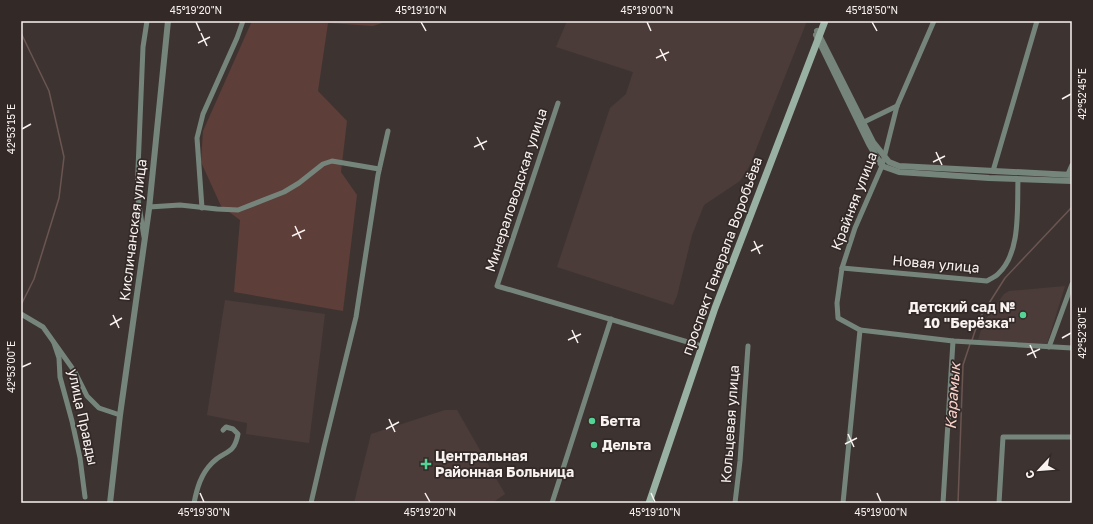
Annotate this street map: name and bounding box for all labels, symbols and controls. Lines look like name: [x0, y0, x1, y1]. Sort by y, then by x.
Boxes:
text: 45°19'20"N: [170, 4, 222, 16]
text: 45°19'10"N: [395, 4, 447, 16]
text: 45°19'00"N: [621, 4, 673, 16]
text: 45°18'50"N: [846, 4, 898, 16]
text: 42°52'45"E: [1076, 68, 1088, 120]
text: 42°53'15"E: [5, 104, 17, 154]
street label: Минераловодская улица: [481, 106, 550, 274]
street label: Крайняя улица: [827, 149, 880, 252]
street label: проспект Генерала Воробьёва: [678, 154, 765, 357]
street label: Кисличанская улица: [115, 158, 150, 302]
street label: Новая улица: [892, 251, 980, 276]
place label: Детский сад № 10 "Берёзка": [909, 298, 1015, 331]
text: 42°52'30"E: [1076, 307, 1088, 359]
marker: Детский сад № 10 "Берёзка": [1018, 310, 1028, 320]
text: 42°53'00"E: [5, 341, 17, 393]
water label: Карамык: [941, 360, 963, 430]
street label: Кольцевая улица: [717, 364, 742, 484]
street label: улица Правды: [65, 367, 102, 467]
place label: Бетта: [600, 412, 640, 429]
marker: Бетта: [587, 416, 597, 426]
place label: Дельта: [602, 436, 651, 453]
marker: Дельта: [589, 440, 599, 450]
place label: Центральная Районная Больница: [435, 447, 574, 480]
north arrow: [1019, 450, 1059, 490]
marker: Центральная Районная Больница: [420, 458, 432, 470]
text: С: [1022, 468, 1037, 481]
text: 45°19'30"N: [178, 506, 230, 518]
text: 45°19'20"N: [404, 506, 456, 518]
text: 45°19'10"N: [629, 506, 681, 518]
text: 45°19'00"N: [855, 506, 907, 518]

